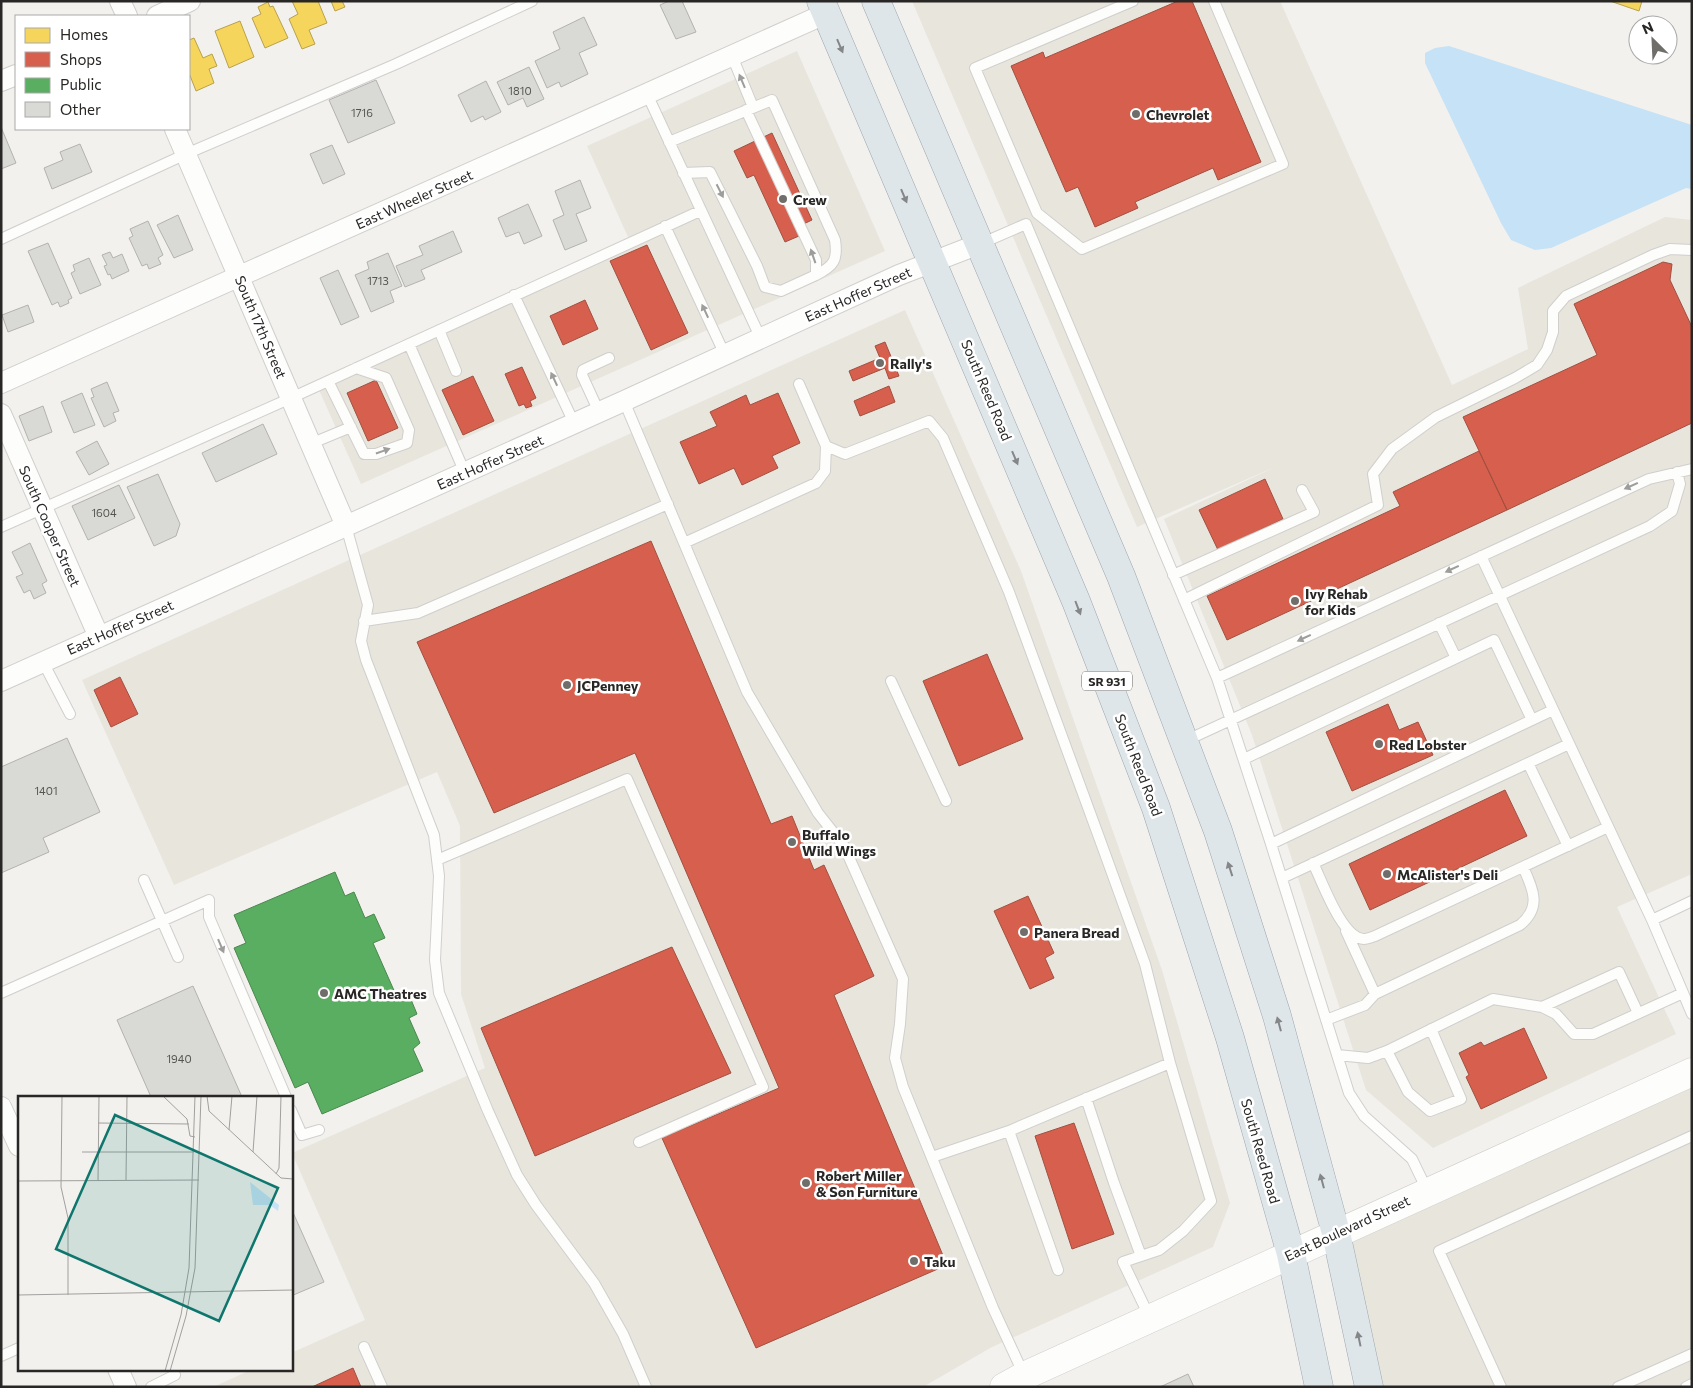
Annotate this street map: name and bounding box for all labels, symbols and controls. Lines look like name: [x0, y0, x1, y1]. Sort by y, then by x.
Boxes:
legend: [15, 15, 190, 130]
north arrow: [1628, 15, 1678, 65]
text: N: [1639, 18, 1656, 38]
text: Homes: [60, 25, 108, 43]
one-way arrow: [837, 39, 845, 53]
text: Shops: [60, 50, 102, 68]
one-way arrow: [738, 74, 746, 88]
text: Public: [60, 75, 102, 93]
house number: 1810: [508, 84, 532, 97]
text: Other: [60, 100, 101, 118]
house number: 1716: [351, 106, 373, 119]
place label: Chevrolet: [1146, 106, 1209, 123]
marker: Chevrolet: [1130, 108, 1142, 120]
street label: East Wheeler Street: [353, 165, 475, 232]
one-way arrow: [716, 184, 724, 199]
one-way arrow: [900, 189, 908, 203]
place label: Crew: [793, 191, 827, 208]
marker: Crew: [777, 193, 789, 205]
one-way arrow: [809, 248, 817, 263]
street label: East Hoffer Street: [802, 263, 914, 325]
street label: South 17th Street: [232, 273, 290, 381]
house number: 1713: [367, 274, 389, 287]
one-way arrow: [700, 304, 708, 318]
street label: South Reed Road: [958, 337, 1016, 443]
place label: Rally's: [890, 355, 932, 372]
marker: Rally's: [874, 357, 886, 369]
one-way arrow: [550, 372, 558, 386]
street label: East Hoffer Street: [434, 431, 546, 493]
one-way arrow: [376, 447, 391, 455]
one-way arrow: [1012, 451, 1020, 465]
street label: South Cooper Street: [16, 463, 84, 589]
one-way arrow: [1624, 483, 1638, 491]
house number: 1604: [91, 506, 117, 519]
one-way arrow: [1445, 566, 1459, 574]
place label: Ivy Rehab for Kids: [1305, 585, 1368, 618]
marker: Ivy Rehab for Kids: [1289, 595, 1301, 607]
street label: East Hoffer Street: [64, 596, 176, 658]
one-way arrow: [1075, 601, 1083, 615]
one-way arrow: [1297, 634, 1311, 642]
road number: SR 931: [1082, 671, 1132, 690]
place label: JCPenney: [577, 677, 639, 694]
marker: JCPenney: [561, 679, 573, 691]
street label: South Reed Road: [1112, 712, 1166, 818]
place label: Red Lobster: [1389, 736, 1467, 753]
marker: Red Lobster: [1373, 738, 1385, 750]
house number: 1401: [34, 784, 58, 797]
place label: Buffalo Wild Wings: [802, 826, 877, 859]
marker: Buffalo Wild Wings: [786, 836, 798, 848]
one-way arrow: [1226, 862, 1234, 877]
place label: McAlister's Deli: [1397, 866, 1498, 883]
marker: McAlister's Deli: [1381, 868, 1393, 880]
place label: Panera Bread: [1034, 924, 1119, 941]
marker: Panera Bread: [1018, 926, 1030, 938]
one-way arrow: [218, 939, 226, 953]
place label: AMC Theatres: [334, 985, 427, 1002]
marker: AMC Theatres: [318, 987, 330, 999]
one-way arrow: [1275, 1017, 1283, 1032]
house number: 1940: [166, 1052, 192, 1065]
inset map: [18, 1096, 292, 1370]
street label: South Reed Road: [1238, 1097, 1284, 1205]
place label: Robert Miller & Son Furniture: [816, 1167, 918, 1200]
one-way arrow: [1318, 1173, 1326, 1188]
marker: Robert Miller & Son Furniture: [800, 1177, 812, 1189]
street label: East Boulevard Street: [1282, 1191, 1413, 1265]
place label: Taku: [924, 1253, 955, 1270]
marker: Taku: [908, 1255, 920, 1267]
one-way arrow: [1355, 1332, 1363, 1347]

